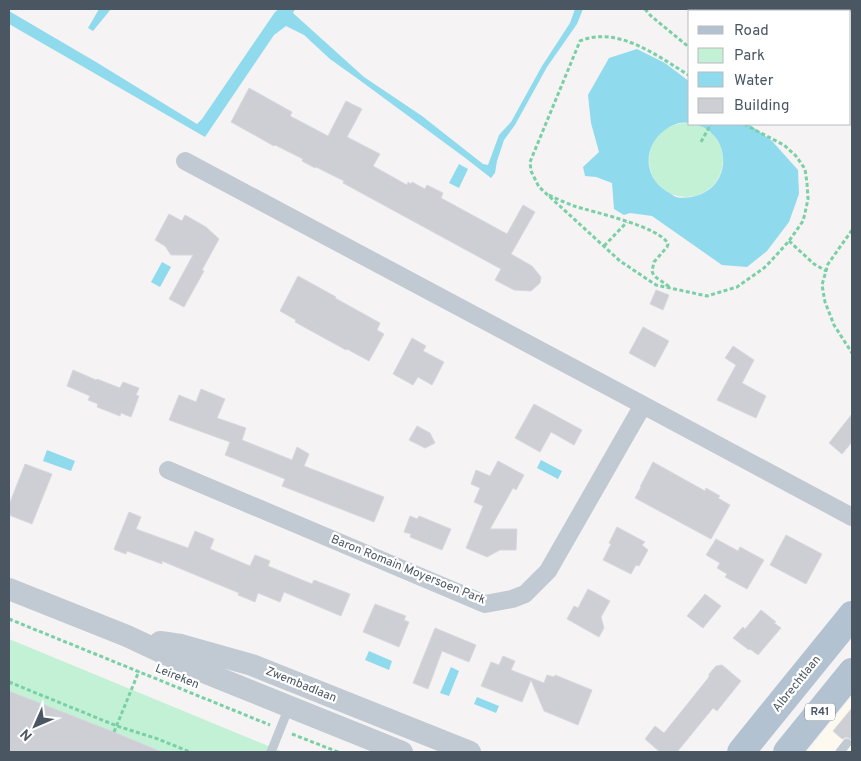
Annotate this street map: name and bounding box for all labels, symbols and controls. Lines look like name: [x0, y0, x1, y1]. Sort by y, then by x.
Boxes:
legend: [688, 10, 851, 125]
text: Road: [734, 22, 769, 41]
text: Park: [734, 47, 765, 66]
text: Water: [734, 72, 774, 91]
text: Building: [734, 97, 789, 116]
street label: Baron Romain Moyersoen Park: [328, 532, 488, 608]
street label: Albrechtlaan: [769, 652, 825, 716]
street label: Leireken: [152, 661, 202, 693]
street label: Zwembadlaan: [263, 663, 339, 707]
north arrow: [10, 701, 60, 751]
road number: R41: [805, 704, 835, 720]
text: N: [17, 725, 36, 744]

